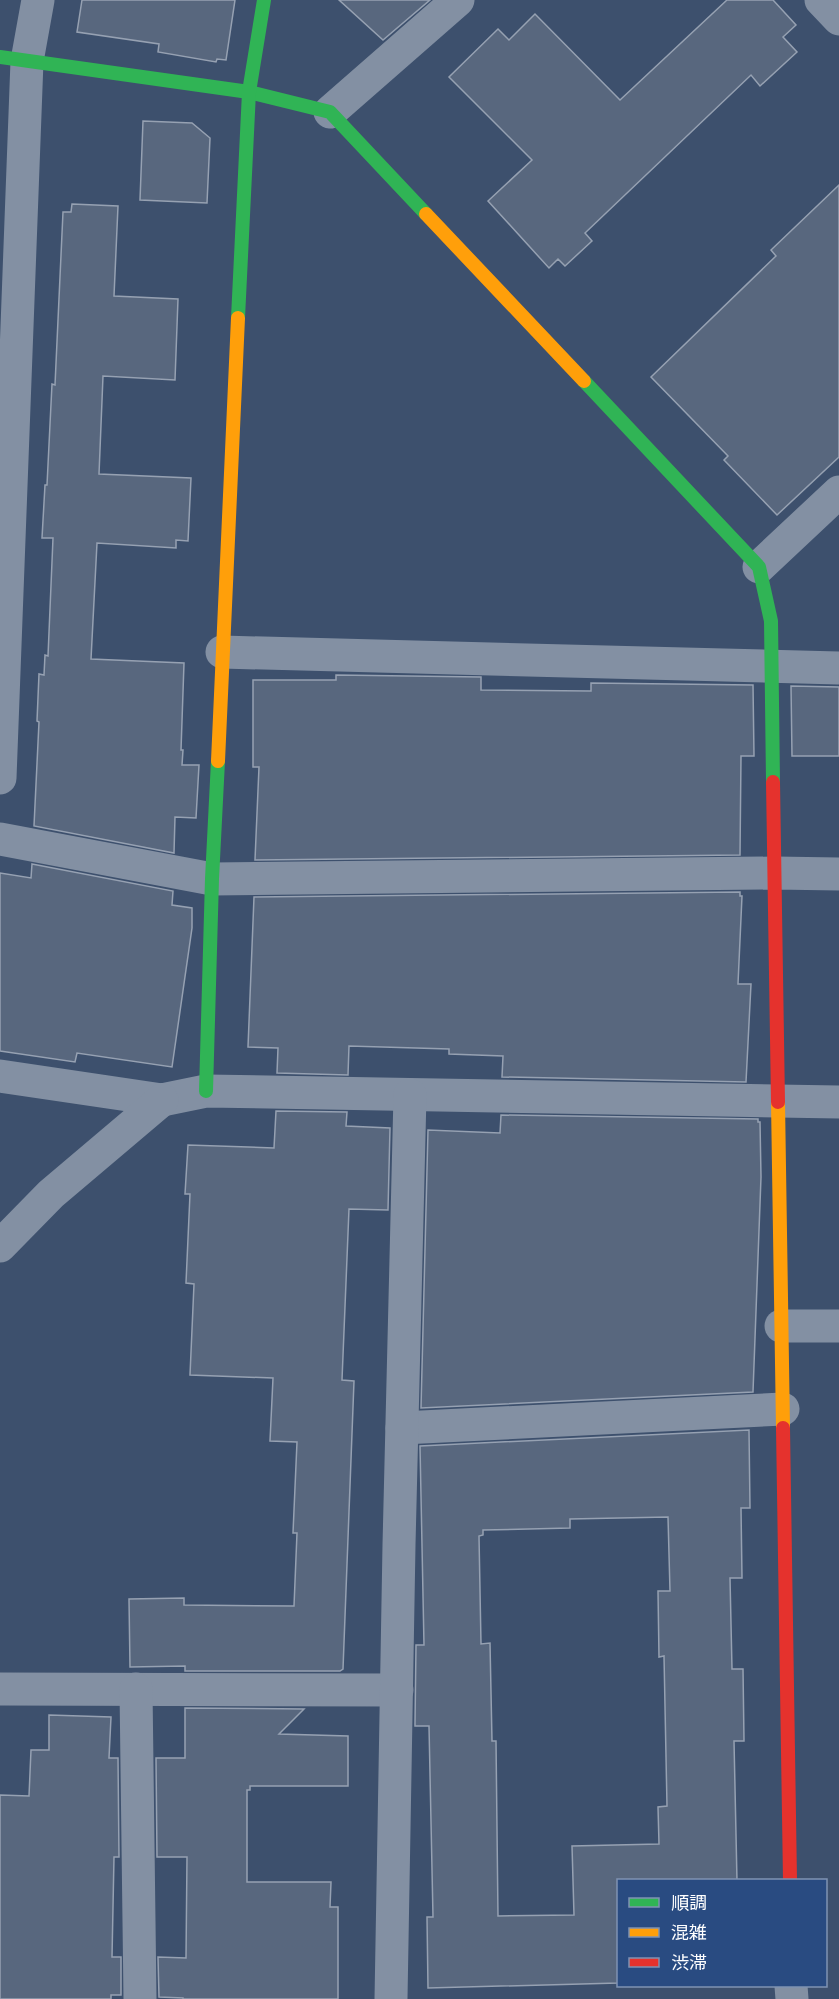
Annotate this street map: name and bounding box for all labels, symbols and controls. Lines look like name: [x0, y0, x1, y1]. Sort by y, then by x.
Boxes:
legend: [617, 1879, 827, 1987]
text: 順調: [671, 1891, 707, 1913]
text: 混雑: [671, 1921, 707, 1943]
text: 渋滞: [671, 1951, 707, 1973]

